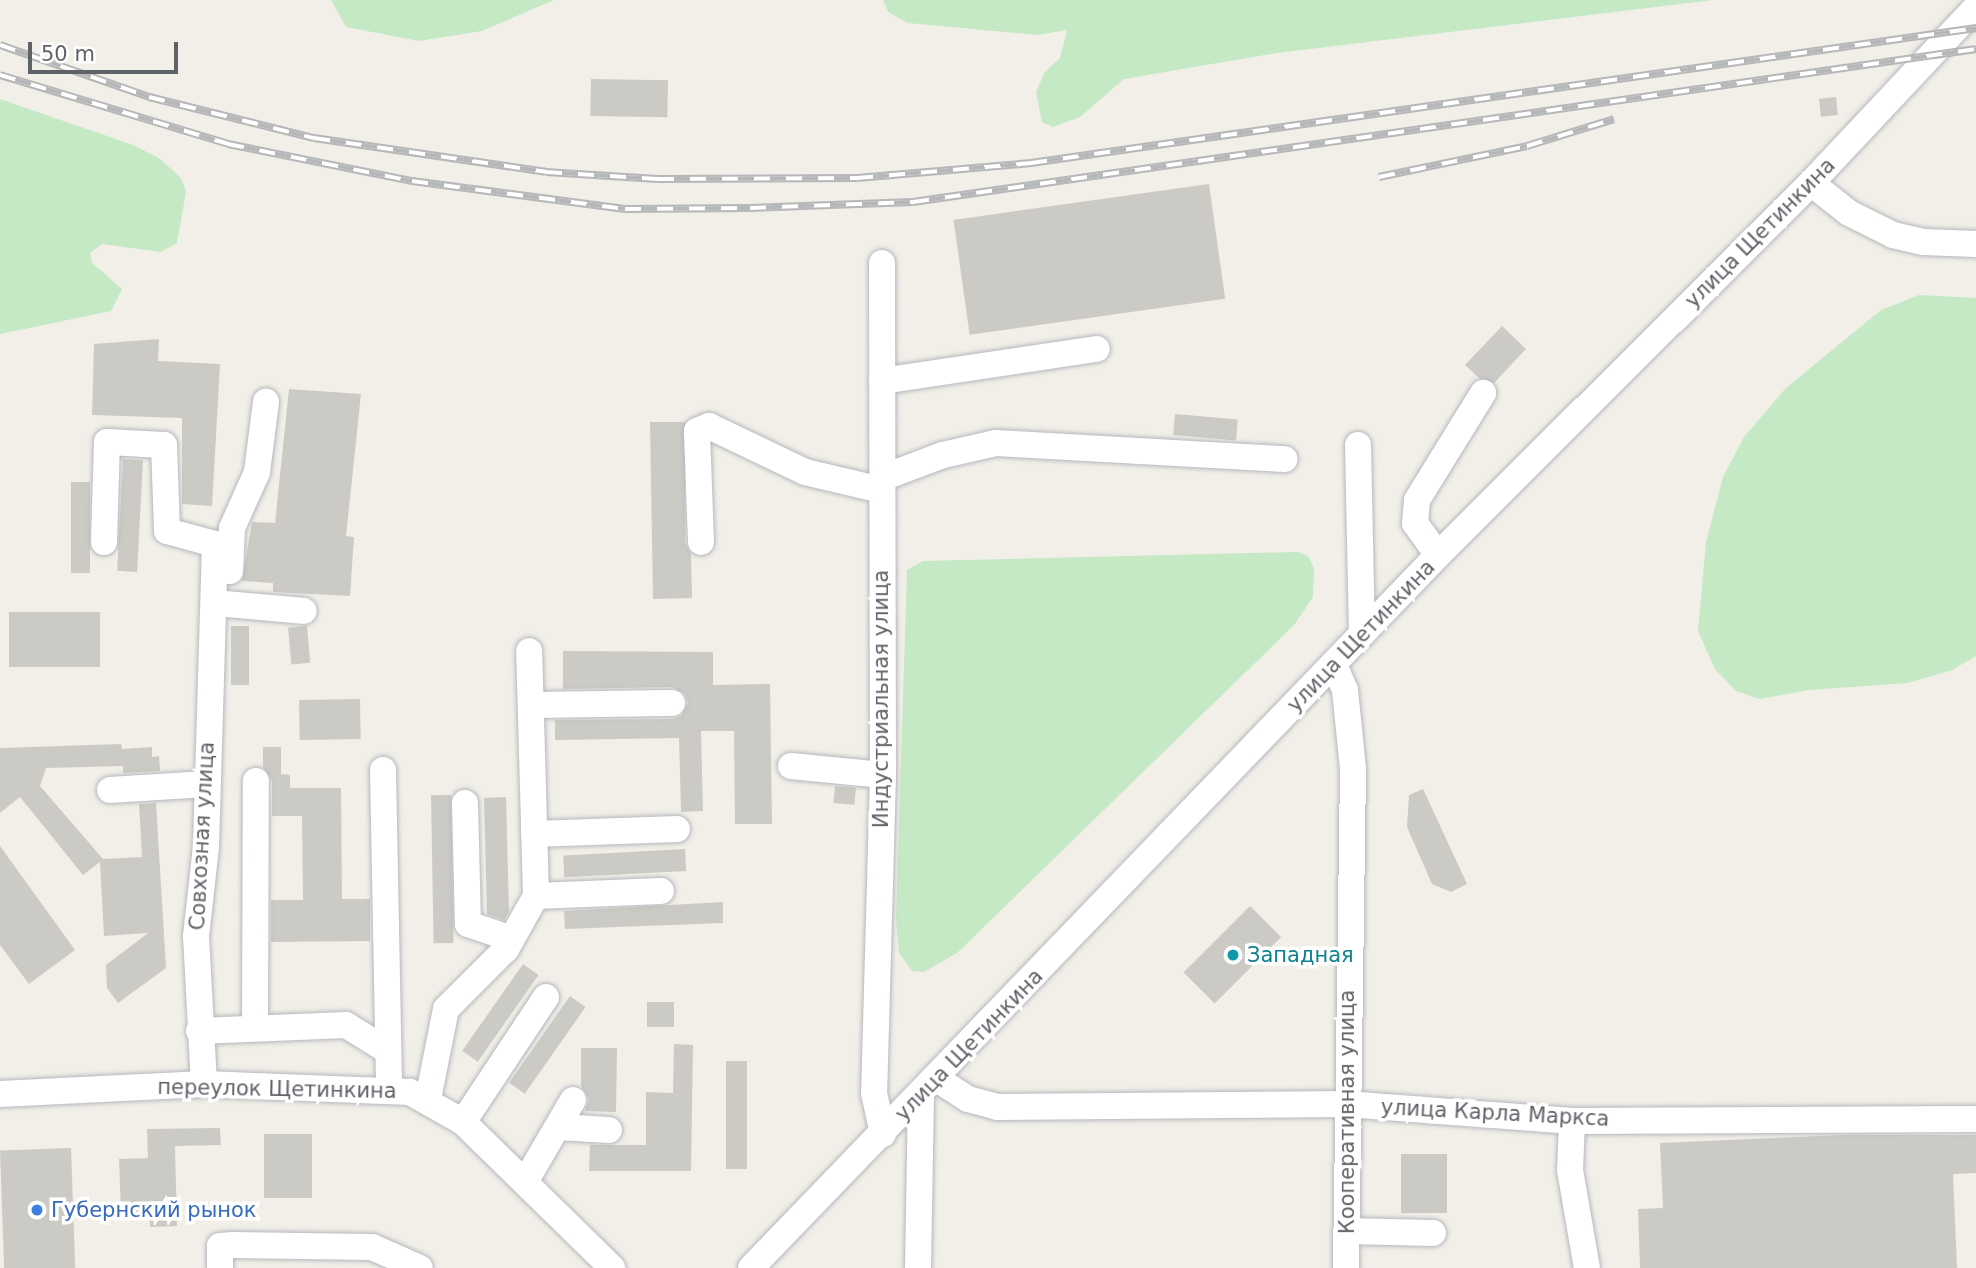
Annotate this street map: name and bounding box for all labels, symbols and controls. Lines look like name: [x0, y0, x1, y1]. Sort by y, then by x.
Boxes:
scale bar: [32, 28, 182, 72]
text: 50 m: [41, 42, 95, 66]
street label: улица Щетинкина: [1680, 153, 1840, 313]
street label: улица Щетинкина: [1282, 555, 1440, 717]
street label: Индустриальная улица: [868, 570, 894, 828]
street label: Совхозная улица: [184, 741, 220, 931]
place label: Западная: [1247, 942, 1354, 968]
marker: Западная: [1225, 947, 1241, 963]
street label: улица Щетинкина: [890, 964, 1048, 1126]
street label: Кооперативная улица: [1334, 990, 1360, 1234]
street label: переулок Щетинкина: [157, 1074, 397, 1104]
street label: улица Карла Маркса: [1380, 1094, 1610, 1132]
place label: Губернский рынок: [51, 1197, 257, 1223]
marker: Губернский рынок: [29, 1202, 45, 1218]

